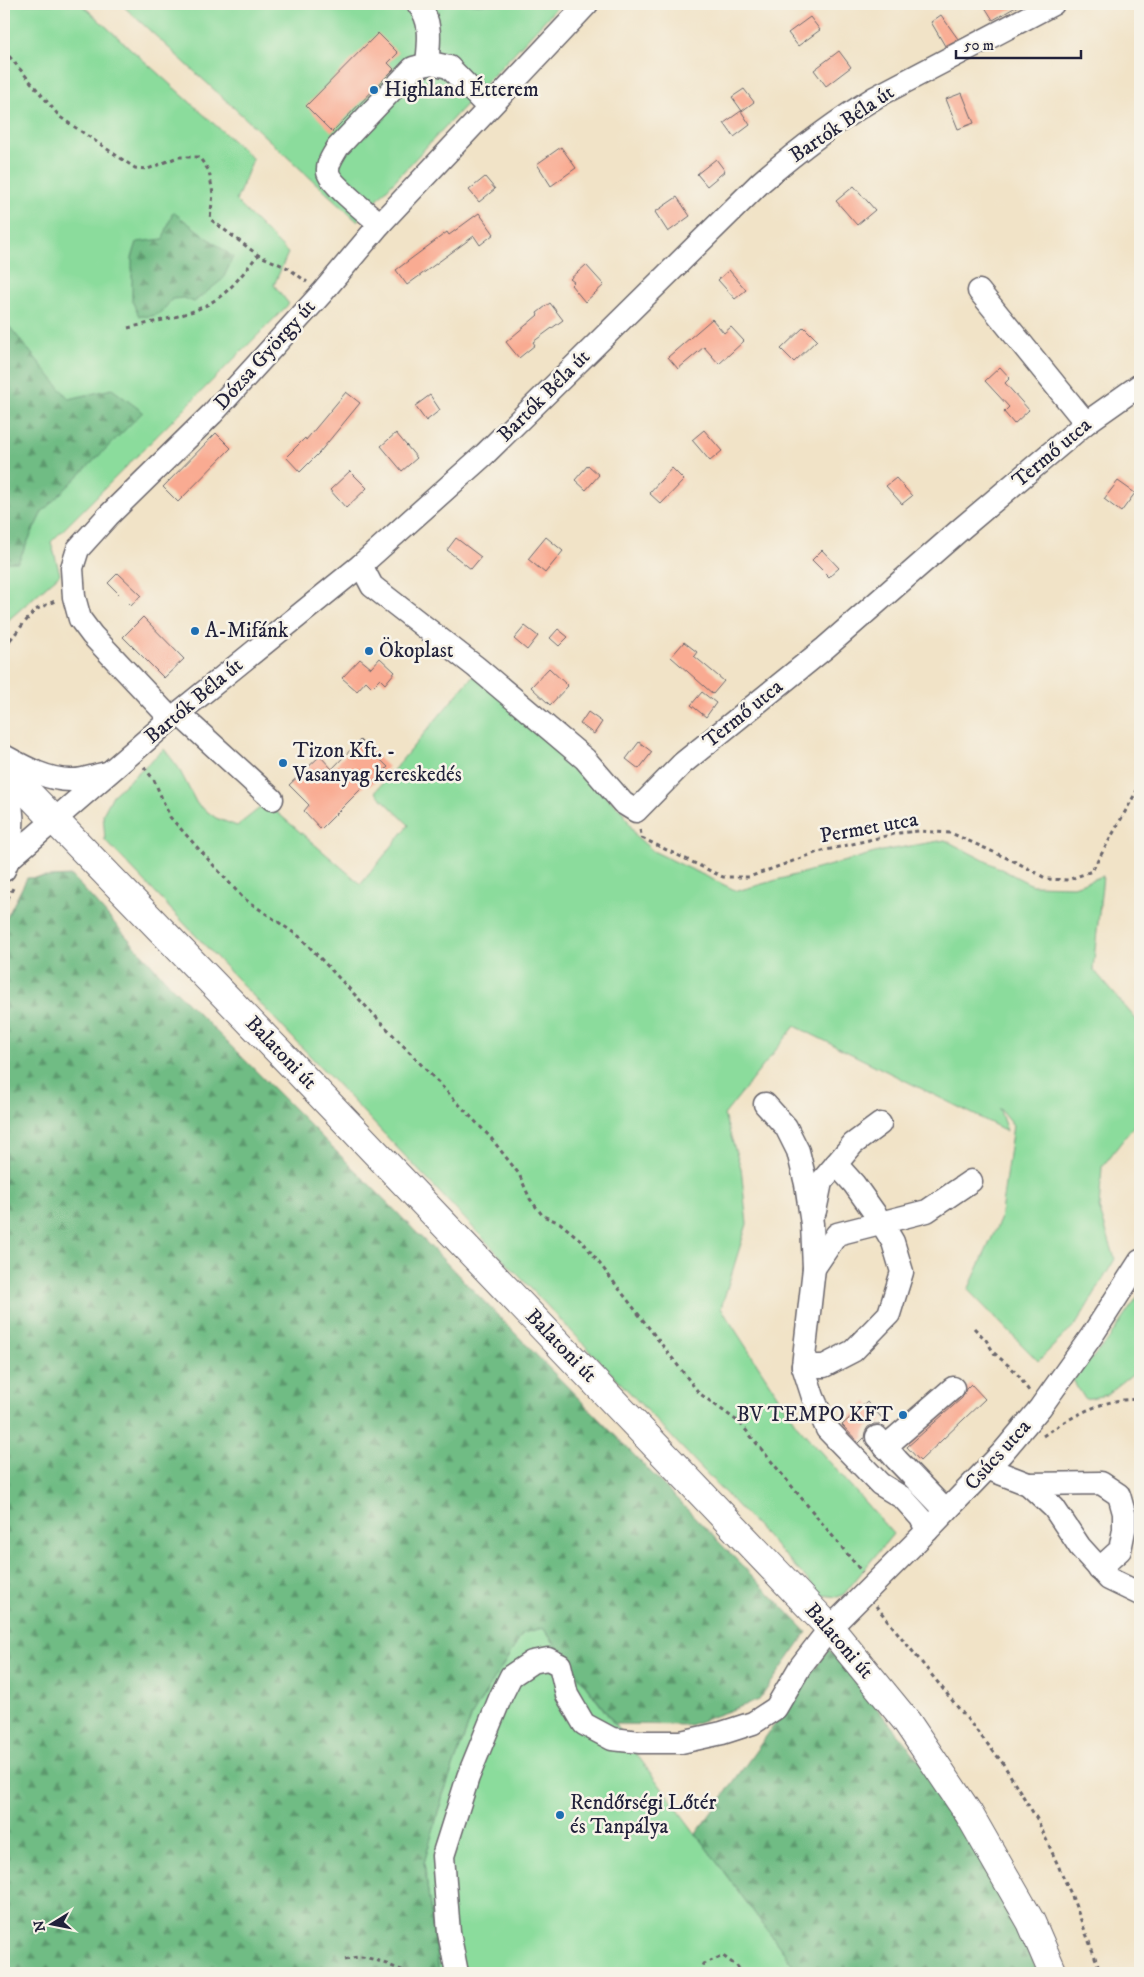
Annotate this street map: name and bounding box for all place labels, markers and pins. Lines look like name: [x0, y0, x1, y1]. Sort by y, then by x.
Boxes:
place label: Highland Étterem: [384, 76, 539, 103]
marker: Highland Étterem: [368, 84, 380, 96]
place label: A-Mifánk: [205, 618, 289, 644]
marker: A-Mifánk: [189, 625, 201, 637]
place label: Ökoplast: [379, 637, 454, 664]
marker: Ökoplast: [363, 645, 375, 657]
place label: Tizon Kft. - Vasanyag kereskedés: [292, 738, 462, 788]
marker: Tizon Kft. - Vasanyag kereskedés: [277, 757, 289, 769]
place label: BV TEMPO KFT: [736, 1402, 893, 1428]
marker: BV TEMPO KFT: [897, 1409, 909, 1421]
place label: Rendőrségi Lőtér és Tanpálya: [570, 1790, 717, 1840]
marker: Rendőrségi Lőtér és Tanpálya: [554, 1809, 566, 1821]

